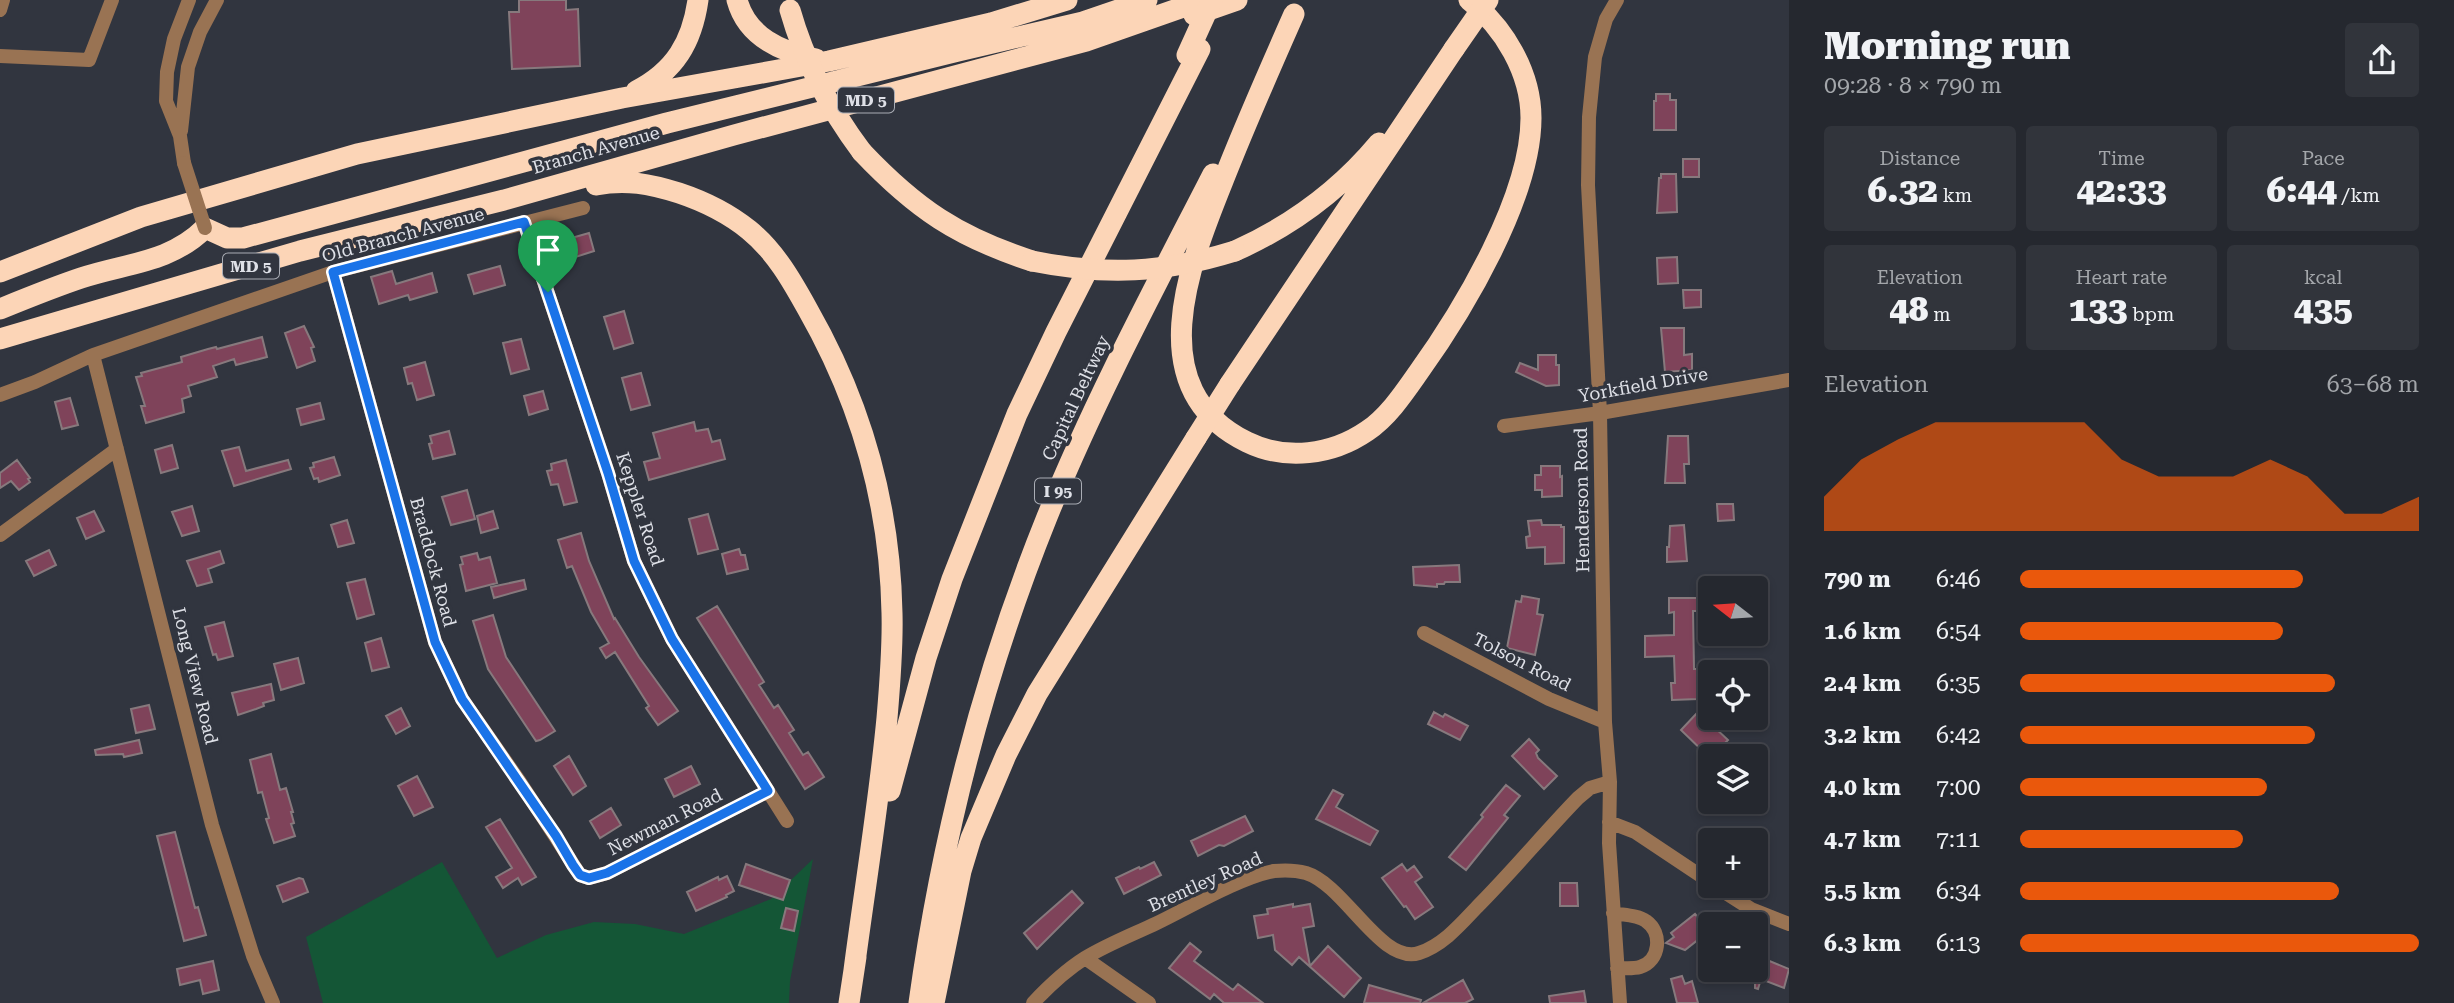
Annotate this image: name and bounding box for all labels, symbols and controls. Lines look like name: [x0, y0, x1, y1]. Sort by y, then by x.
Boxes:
button: share: [2345, 23, 2419, 97]
text: Morning run: [1824, 24, 2071, 68]
text: 09:28 · 8 × 790 m: [1824, 72, 2002, 99]
road number: MD 5: [838, 88, 894, 113]
street label: Branch Avenue: [530, 121, 662, 178]
text: Distance: [1880, 147, 1960, 170]
text: Time: [2098, 147, 2145, 170]
text: Pace: [2302, 147, 2345, 170]
text: 6.32: [1868, 170, 1938, 211]
text: 42:33: [2076, 170, 2167, 211]
text: 6:44: [2266, 170, 2337, 211]
text: km: [1938, 184, 1972, 207]
text: /km: [2337, 184, 2380, 207]
street label: Old Branch Avenue: [319, 203, 487, 266]
pin: [518, 220, 578, 292]
icon: arrive: [529, 231, 567, 269]
road number: MD 5: [223, 254, 279, 278]
text: Elevation: [1877, 266, 1963, 289]
text: Heart rate: [2076, 266, 2167, 289]
text: kcal: [2304, 266, 2342, 289]
text: 48: [1889, 289, 1928, 330]
text: 133: [2069, 289, 2127, 330]
text: 435: [2294, 289, 2353, 330]
text: m: [1928, 303, 1951, 326]
text: bpm: [2127, 303, 2174, 326]
street label: Capital Beltway: [1037, 332, 1114, 464]
street label: Yorkfield Drive: [1577, 363, 1709, 406]
text: Elevation: [1824, 371, 1928, 398]
text: 63–68 m: [2327, 371, 2419, 398]
street label: Henderson Road: [1570, 427, 1593, 573]
street label: Keppler Road: [612, 450, 669, 569]
road number: I 95: [1035, 478, 1081, 504]
street label: Braddock Road: [406, 495, 461, 629]
text: 790 m: [1824, 566, 1891, 593]
text: 6:46: [1936, 566, 1981, 593]
north arrow: [1698, 576, 1768, 646]
map controls: [1698, 576, 1768, 982]
street label: Long View Road: [168, 605, 223, 747]
text: 1.6 km: [1824, 618, 1901, 645]
text: 6:54: [1936, 618, 1981, 645]
street label: Tolson Road: [1470, 628, 1575, 695]
button: locate: [1698, 660, 1768, 730]
text: 2.4 km: [1824, 670, 1901, 697]
text: 6:35: [1936, 670, 1981, 697]
text: 3.2 km: [1824, 722, 1901, 749]
text: 6:42: [1936, 722, 1981, 749]
button: layers: [1698, 744, 1768, 814]
text: 4.0 km: [1824, 774, 1901, 801]
text: 7:00: [1936, 774, 1981, 801]
street label: Newman Road: [604, 784, 726, 859]
text: 4.7 km: [1824, 826, 1901, 853]
text: 7:11: [1936, 826, 1981, 853]
button: +: [1698, 828, 1768, 898]
street label: Brentley Road: [1145, 847, 1265, 916]
text: 5.5 km: [1824, 878, 1901, 905]
text: 6:34: [1936, 878, 1981, 905]
button: −: [1698, 912, 1768, 982]
text: 6.3 km: [1824, 930, 1901, 957]
text: 6:13: [1936, 930, 1981, 957]

